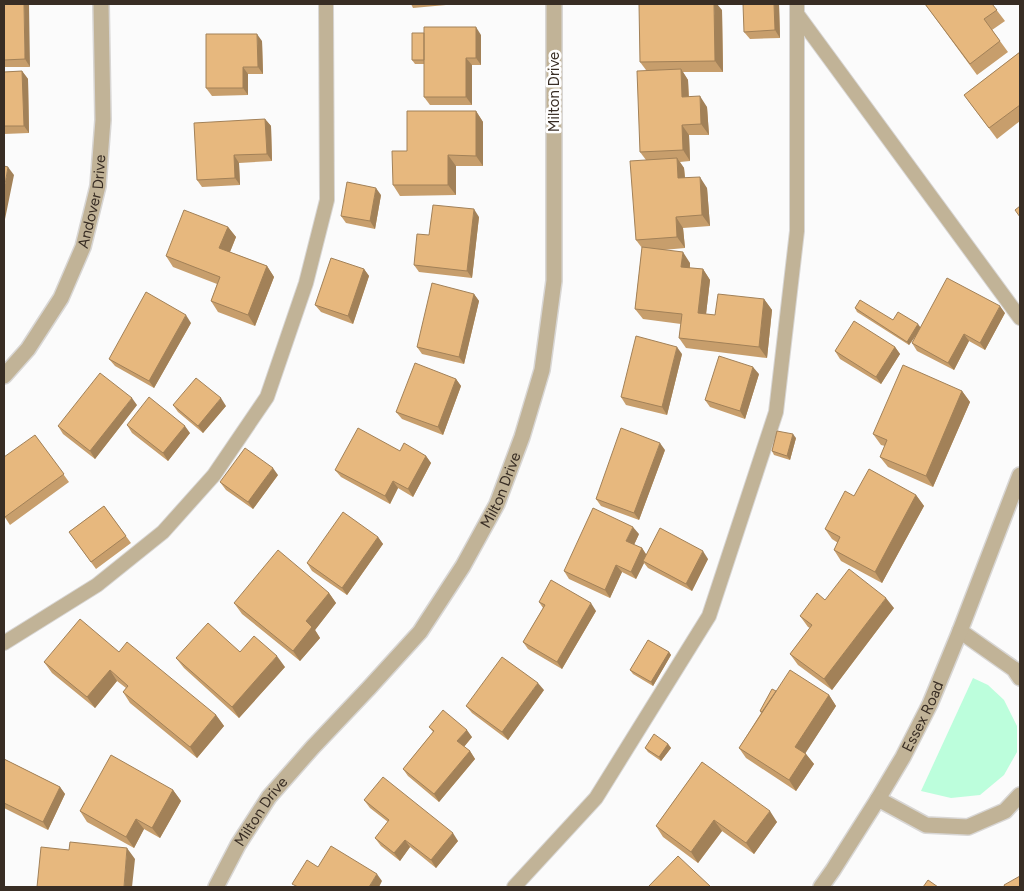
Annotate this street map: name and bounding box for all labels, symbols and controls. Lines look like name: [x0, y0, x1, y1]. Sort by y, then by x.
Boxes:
street label: Milton Drive: [545, 52, 563, 132]
street label: Andover Drive: [74, 154, 109, 250]
street label: Milton Drive: [477, 450, 525, 531]
street label: Essex Road: [898, 679, 947, 755]
street label: Milton Drive: [231, 773, 291, 850]

